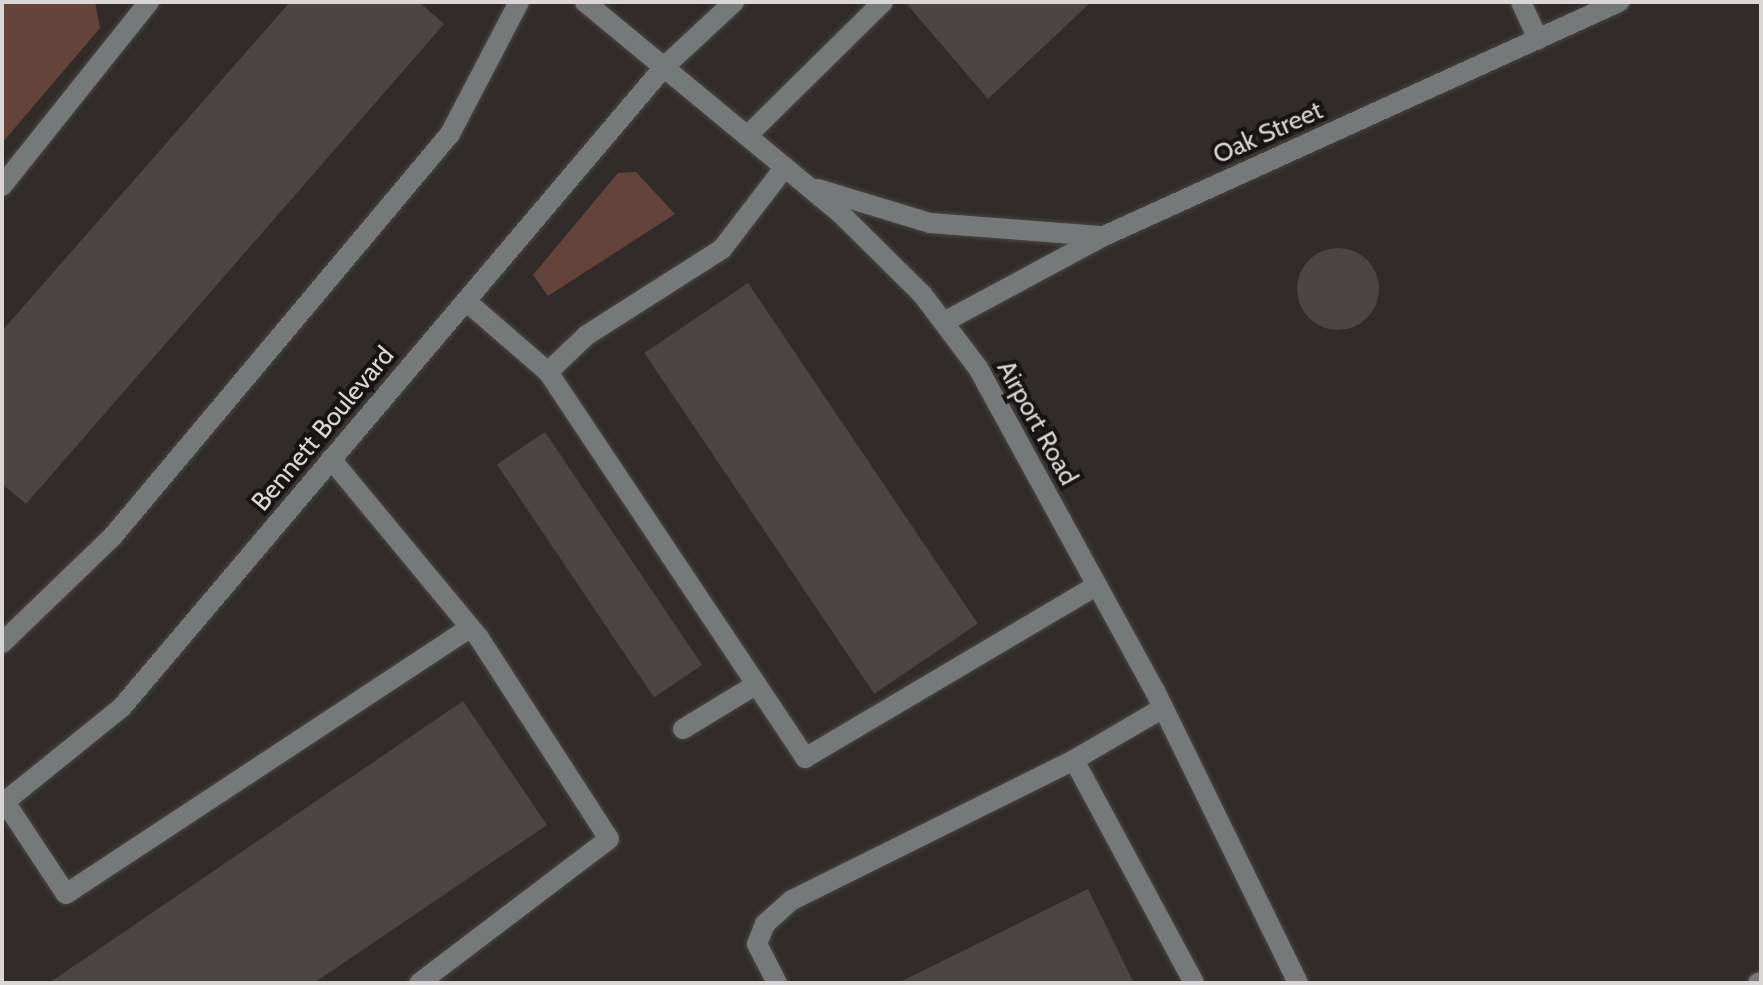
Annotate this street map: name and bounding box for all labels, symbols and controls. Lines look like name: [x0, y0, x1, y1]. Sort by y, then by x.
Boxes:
street label: Oak Street: [1208, 95, 1328, 171]
street label: Bennett Boulevard: [245, 341, 401, 517]
street label: Airport Road: [990, 355, 1084, 491]

